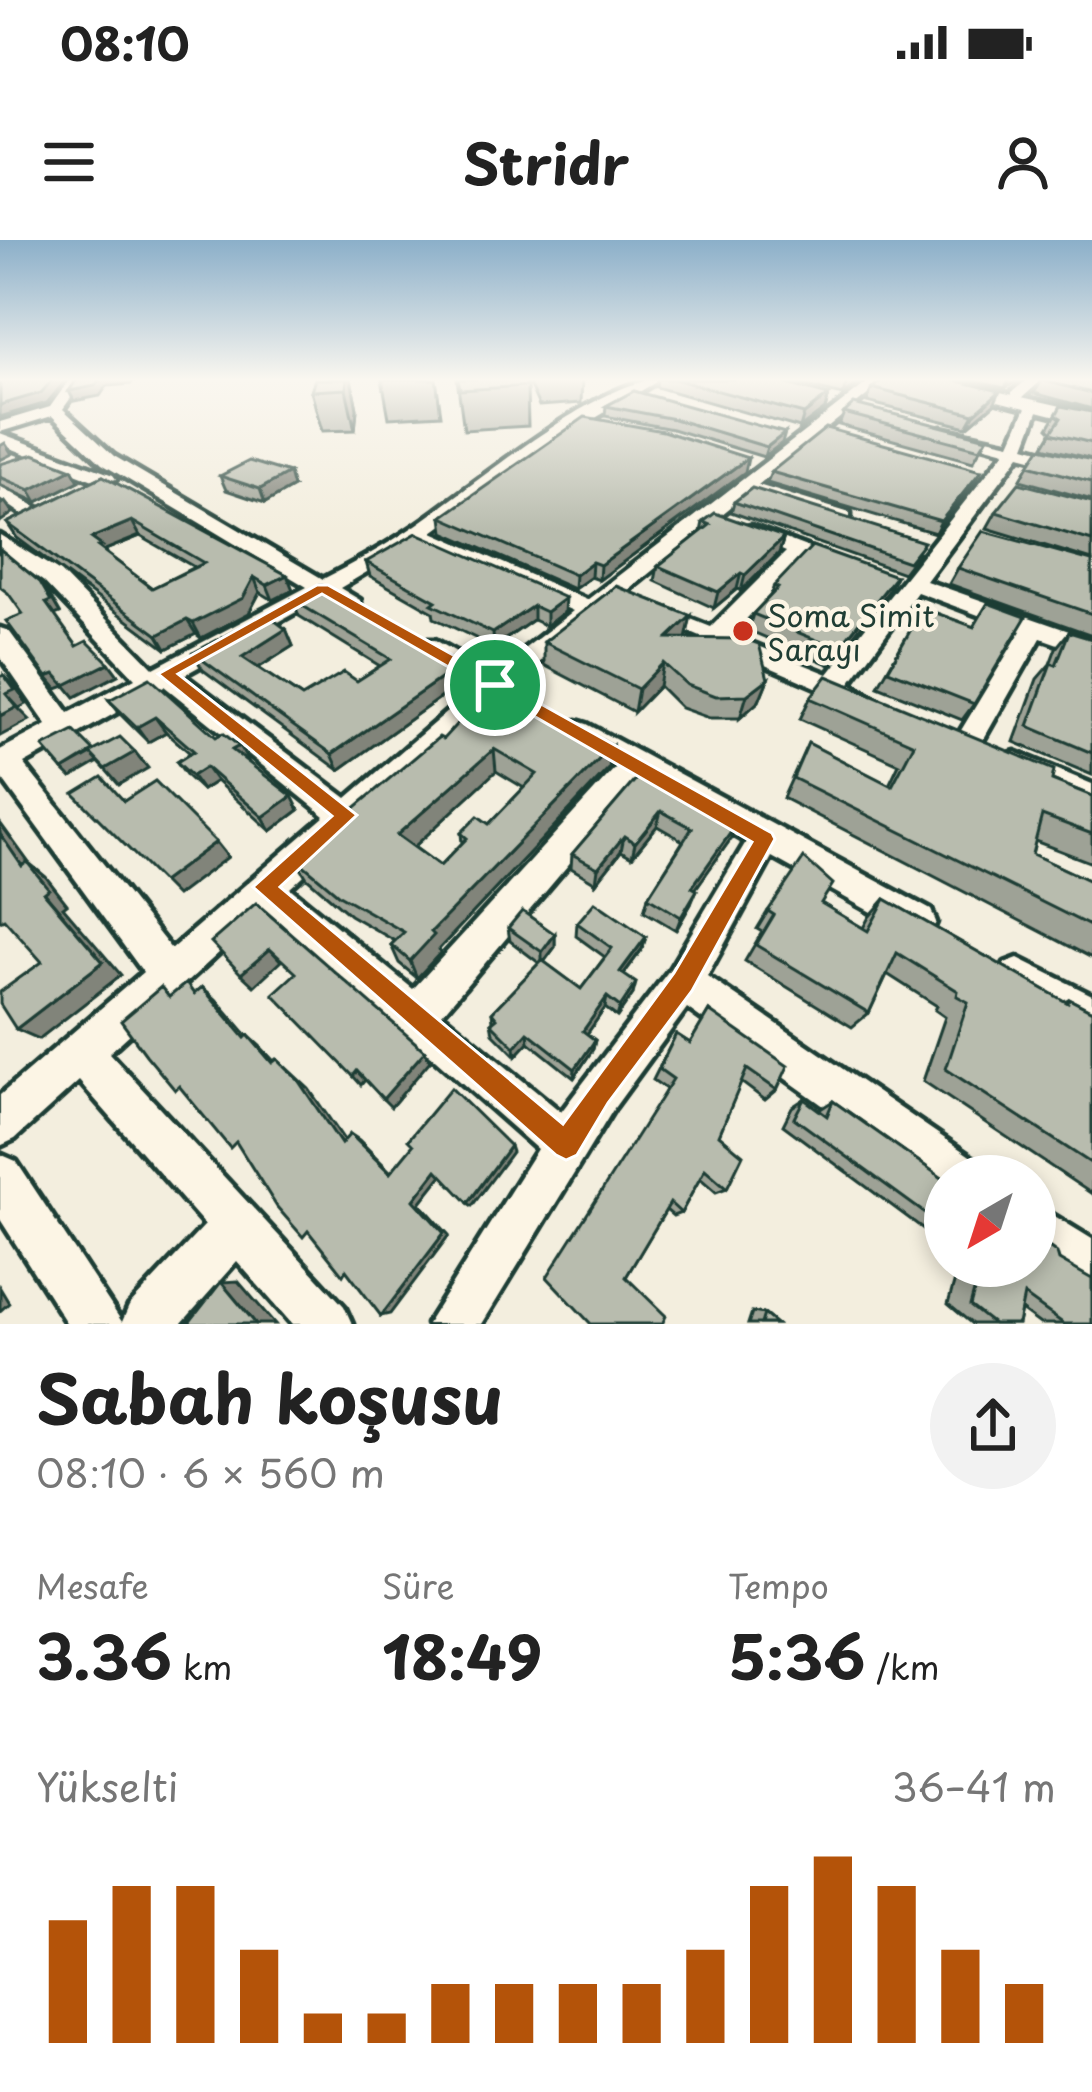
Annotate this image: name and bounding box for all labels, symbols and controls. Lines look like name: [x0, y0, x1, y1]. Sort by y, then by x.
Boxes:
text: 08:10: [60, 8, 190, 76]
text: Stridr: [463, 122, 629, 203]
icon: menu: [36, 129, 102, 195]
icon: person: [990, 129, 1056, 195]
place label: Soma Simit Sarayı: [767, 592, 935, 671]
marker: Soma Simit Sarayı: [730, 618, 756, 644]
pin: [444, 634, 546, 736]
icon: arrive: [462, 652, 528, 718]
north arrow: [924, 1155, 1056, 1287]
map controls: [924, 1155, 1056, 1287]
text: Sabah koşusu: [36, 1347, 504, 1446]
button: share: [930, 1363, 1056, 1489]
text: 08:10 · 6 × 560 m: [36, 1442, 385, 1501]
text: Mesafe: [36, 1560, 149, 1610]
text: Süre: [382, 1560, 455, 1610]
text: Tempo: [728, 1560, 829, 1610]
text: 3.36: [36, 1610, 172, 1700]
text: 18:49: [382, 1610, 542, 1700]
text: 5:36: [728, 1610, 866, 1700]
text: km: [172, 1641, 232, 1691]
text: /km: [866, 1641, 939, 1691]
text: Yükselti: [36, 1756, 178, 1815]
text: 36–41 m: [892, 1756, 1056, 1815]

